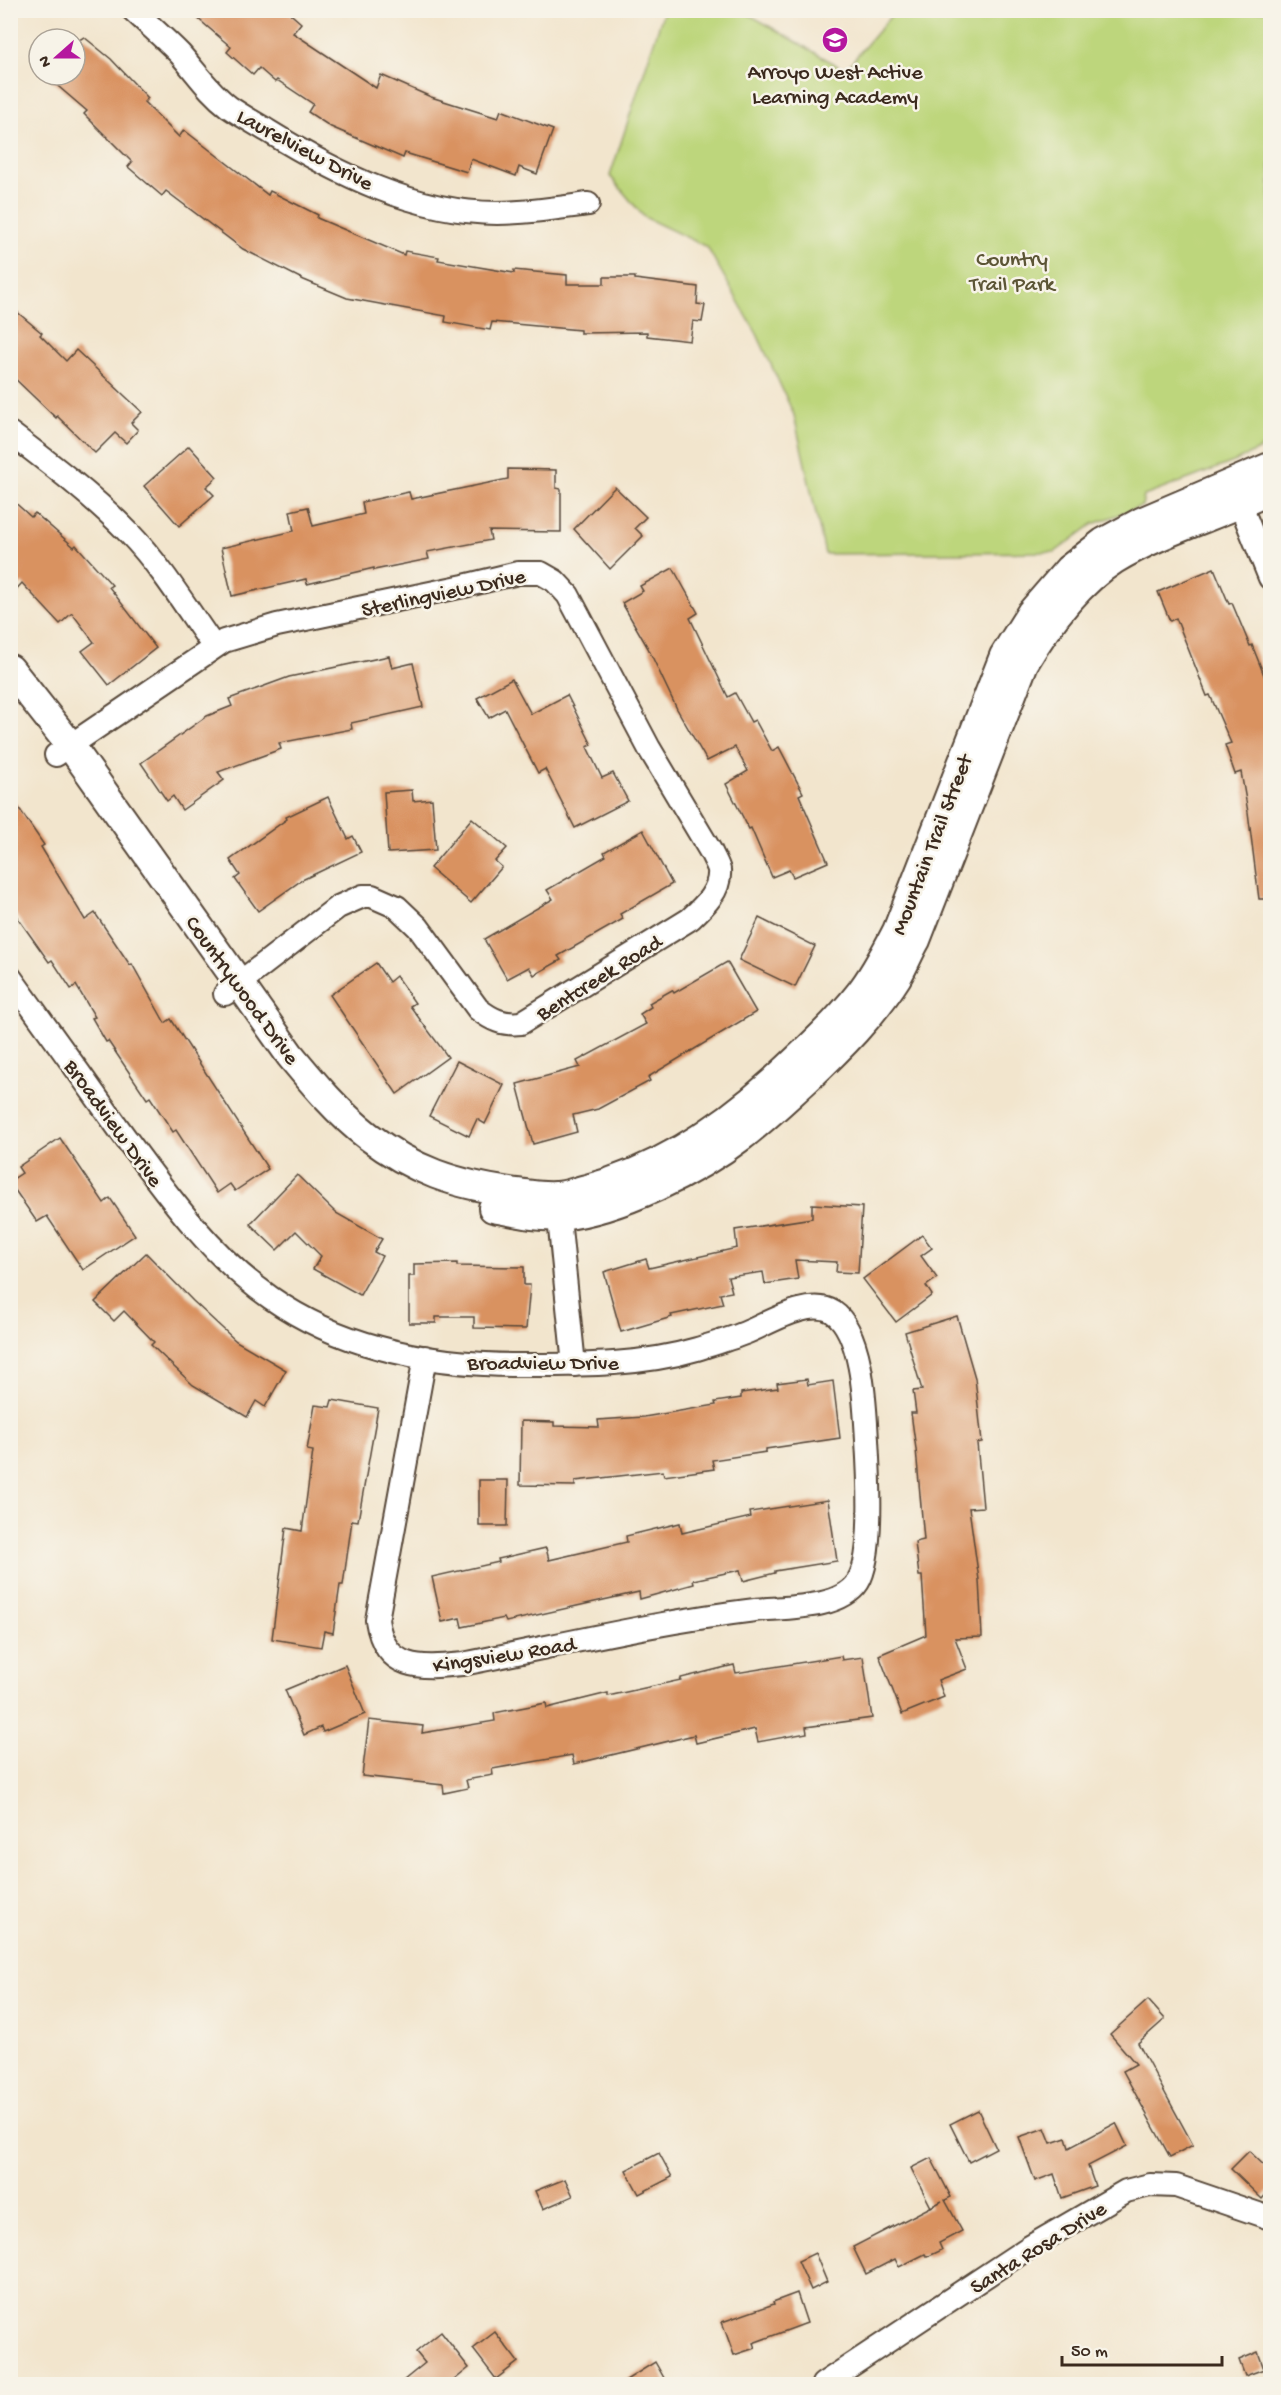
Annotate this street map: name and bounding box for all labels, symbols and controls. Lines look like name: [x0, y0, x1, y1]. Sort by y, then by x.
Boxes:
school or university icon: Arroyo West Active Learning Academy: [820, 25, 850, 55]
north arrow: [27, 27, 87, 87]
text: N: [35, 52, 57, 69]
place label: Arroyo West Active Learning Academy: [747, 61, 923, 112]
street label: Laurelview Drive: [232, 105, 377, 199]
park label: Country Trail Park: [967, 248, 1057, 299]
street label: Sterlingview Drive: [359, 565, 529, 625]
street label: Mountain Trail Street: [887, 750, 981, 939]
street label: Countrywood Drive: [178, 912, 304, 1071]
street label: Bentcreek Road: [532, 929, 669, 1029]
street label: Broadview Drive: [56, 1055, 167, 1194]
street label: Broadview Drive: [466, 1352, 619, 1378]
street label: Kingsview Road: [431, 1633, 580, 1681]
street label: Santa Rosa Drive: [966, 2197, 1113, 2302]
scale bar: [1062, 2329, 1222, 2367]
text: 50 m: [1071, 2342, 1108, 2363]

